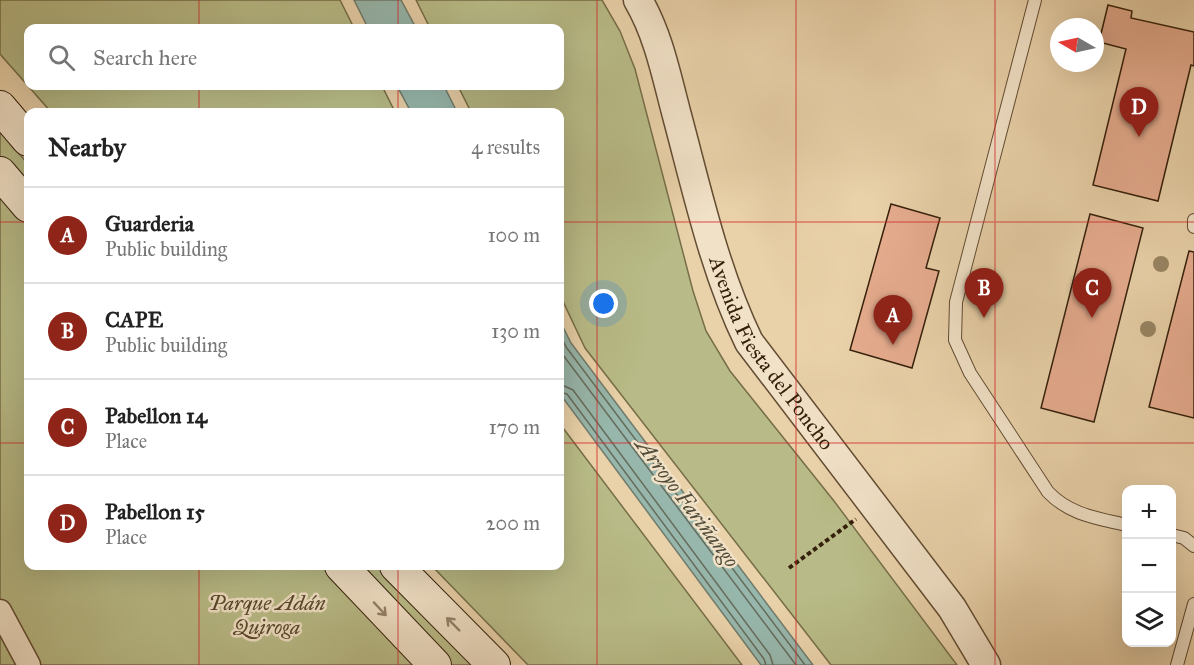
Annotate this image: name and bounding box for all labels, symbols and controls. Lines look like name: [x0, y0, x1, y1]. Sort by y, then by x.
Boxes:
north arrow: [1050, 18, 1104, 72]
search box: [24, 24, 564, 90]
icon: search: [45, 41, 78, 74]
text: Search here: [93, 44, 197, 71]
pin: D: [1120, 88, 1158, 137]
text: Nearby: [48, 131, 126, 163]
text: 4 results: [471, 135, 540, 159]
text: Guarderia: [105, 210, 194, 237]
text: A: [61, 223, 74, 247]
text: 100 m: [488, 223, 540, 247]
text: Public building: [105, 237, 227, 261]
street label: Avenida Fiesta del Poncho: [703, 252, 840, 455]
pin: B: [964, 268, 1004, 318]
pin: C: [1072, 268, 1112, 318]
your location: [589, 289, 618, 318]
pin: A: [874, 296, 912, 345]
text: CAPE: [105, 306, 163, 333]
text: B: [61, 319, 74, 343]
text: 130 m: [491, 319, 540, 343]
text: Public building: [105, 333, 227, 357]
text: Pabellon 14: [105, 402, 207, 429]
text: C: [61, 415, 74, 439]
text: 170 m: [489, 415, 540, 439]
text: Place: [105, 429, 147, 453]
water label: Arroyo Fariñango: [629, 430, 745, 573]
map controls: [1122, 485, 1176, 647]
button: +: [1122, 485, 1176, 539]
text: Pabellon 15: [105, 498, 205, 525]
text: D: [60, 511, 75, 535]
text: 200 m: [486, 511, 540, 535]
text: Place: [105, 525, 147, 549]
button: −: [1122, 539, 1176, 593]
park label: Parque Adán Quiroga: [209, 590, 325, 640]
button: layers: [1122, 593, 1176, 647]
one-way arrow: [373, 601, 387, 616]
one-way arrow: [445, 616, 460, 631]

